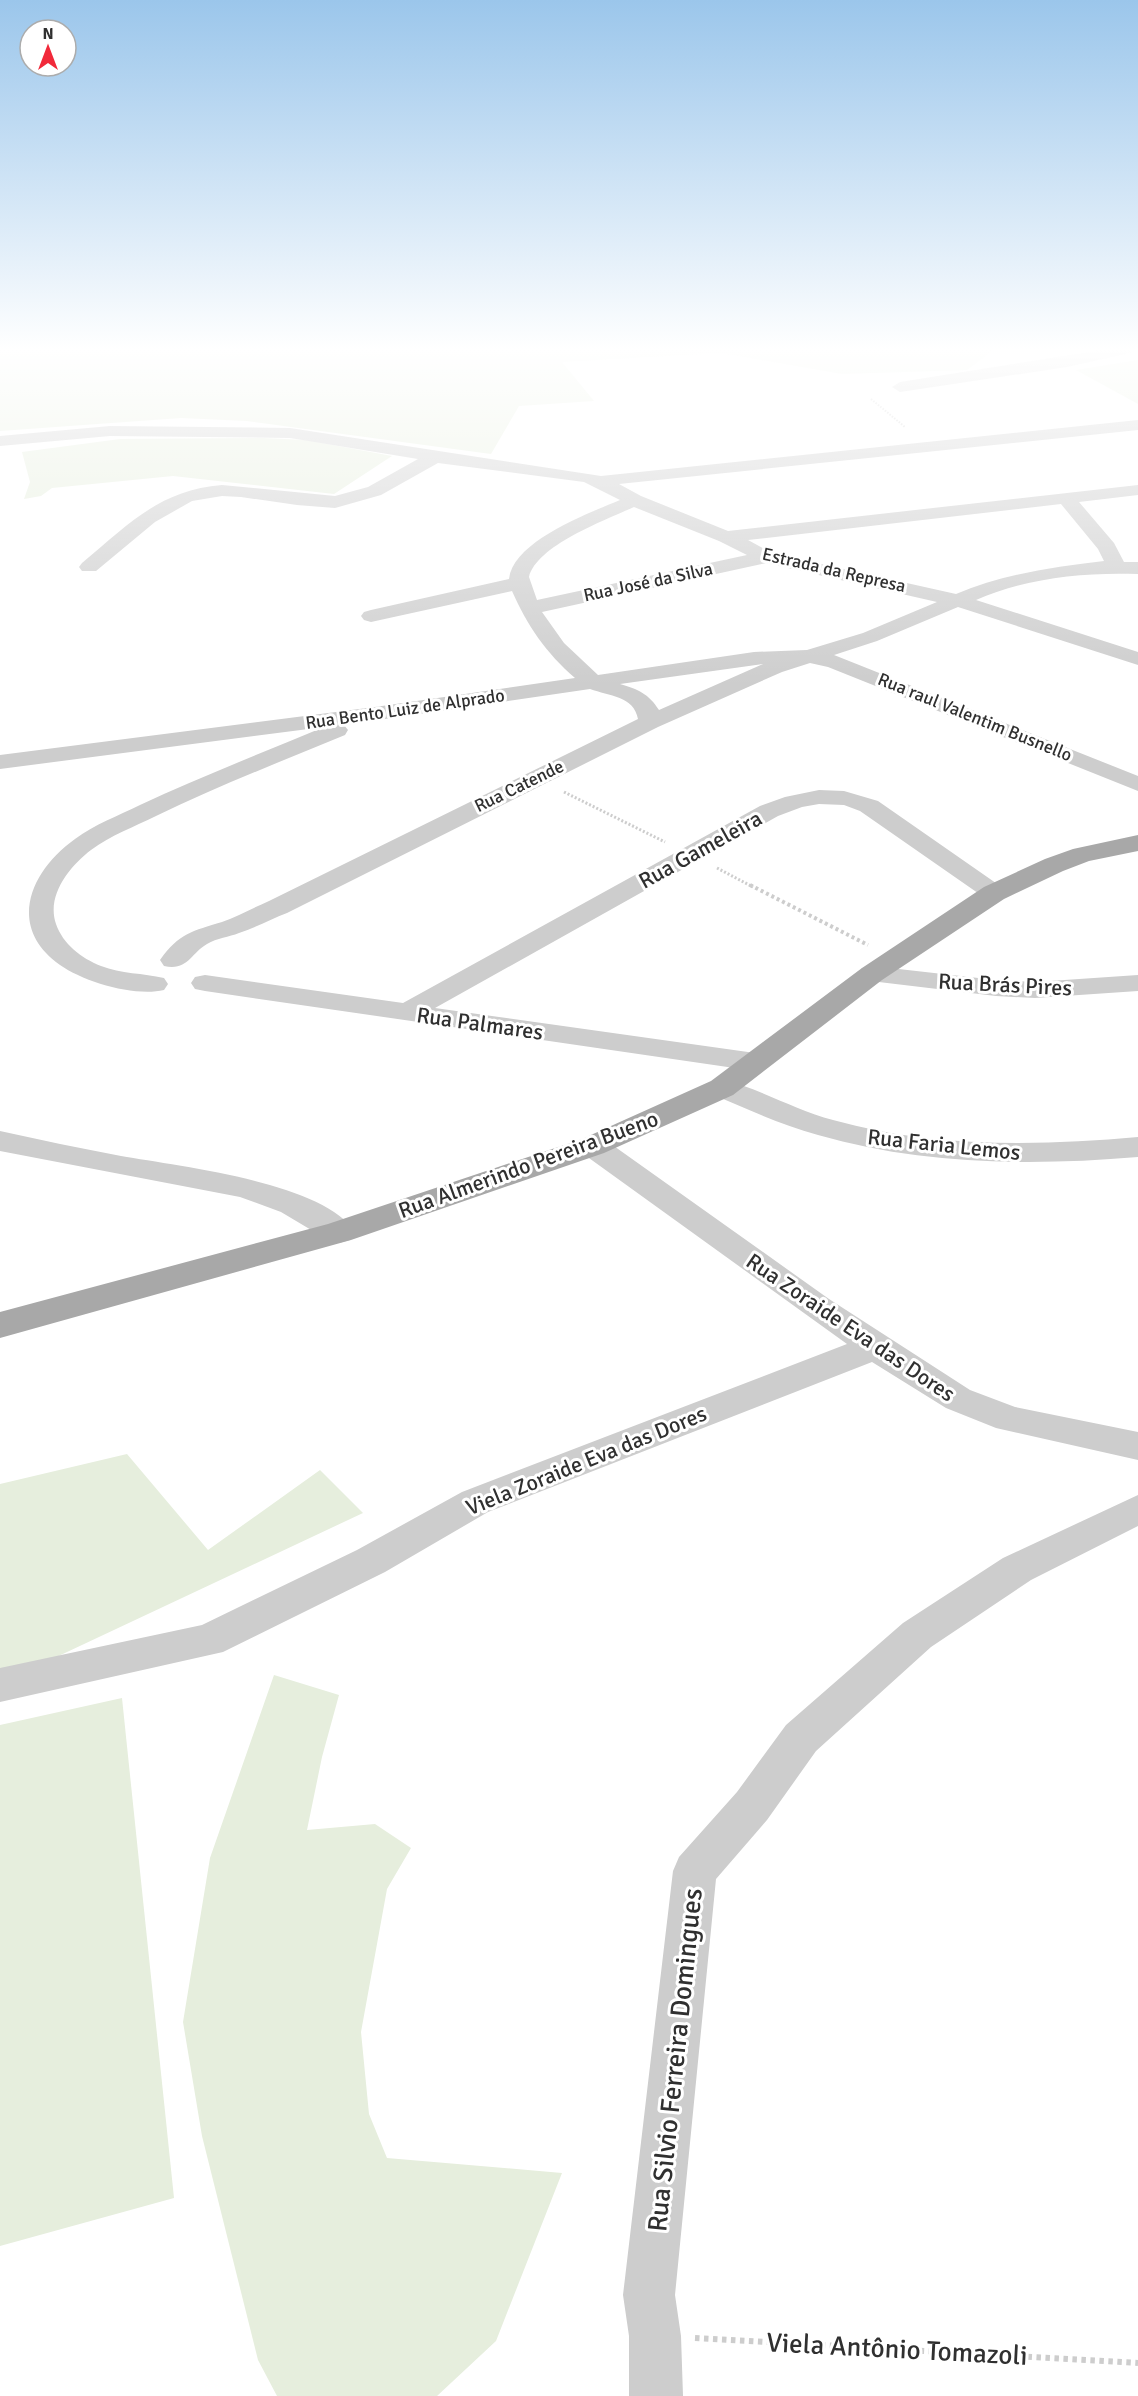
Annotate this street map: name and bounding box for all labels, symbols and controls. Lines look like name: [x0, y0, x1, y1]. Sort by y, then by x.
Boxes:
north arrow: [18, 18, 78, 78]
text: N: [42, 24, 54, 44]
street label: Estrada da Represa: [760, 543, 908, 597]
street label: Rua José da Silva: [581, 558, 715, 606]
street label: Rua raul Valentim Busnello: [875, 668, 1075, 766]
street label: Rua Bento Luiz de Alprado: [304, 684, 506, 734]
street label: Rua Catende: [471, 755, 567, 817]
street label: Rua Gameleira: [634, 804, 767, 894]
street label: Rua Brás Pires: [937, 968, 1073, 1001]
street label: Rua Palmares: [415, 1001, 545, 1046]
street label: Rua Almerindo Pereira Bueno: [395, 1105, 662, 1224]
street label: Rua Faria Lemos: [866, 1123, 1022, 1166]
street label: Rua Zoraide Eva das Dores: [741, 1247, 960, 1407]
street label: Viela Zoraide Eva das Dores: [462, 1400, 711, 1521]
street label: Rua Silvio Ferreira Domingues: [641, 1887, 710, 2233]
street label: Viela Antônio Tomazoli: [766, 2326, 1028, 2373]

